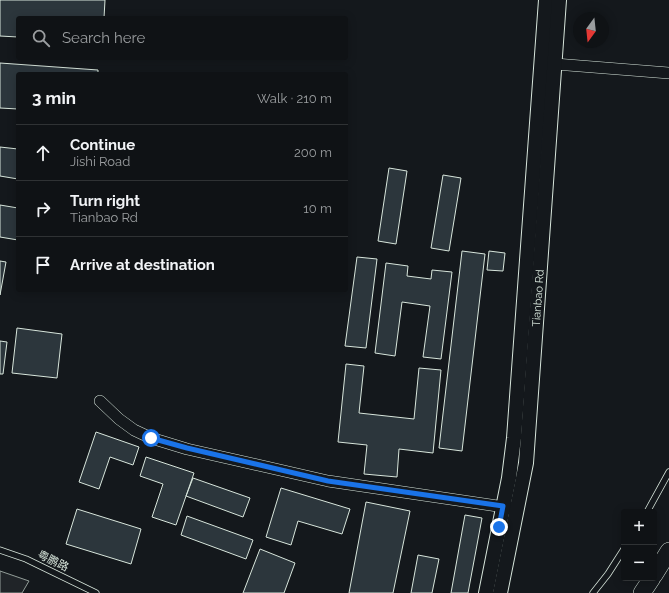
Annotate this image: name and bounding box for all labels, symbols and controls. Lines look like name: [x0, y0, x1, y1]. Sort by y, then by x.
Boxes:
north arrow: [573, 12, 609, 48]
search box: [16, 16, 348, 60]
icon: search: [30, 27, 52, 49]
text: Search here: [62, 29, 145, 47]
text: 3 min: [32, 88, 76, 108]
text: Walk · 210 m: [257, 91, 332, 106]
text: Continue: [70, 136, 135, 154]
icon: ahead: [32, 142, 54, 164]
text: 200 m: [294, 145, 332, 160]
text: Jishi Road: [70, 154, 130, 169]
text: Turn right: [70, 192, 140, 210]
icon: right: [32, 198, 54, 220]
text: 10 m: [303, 201, 332, 216]
text: Tianbao Rd: [70, 210, 138, 225]
icon: arrive: [32, 254, 54, 276]
text: Arrive at destination: [70, 256, 215, 274]
street label: Tianbao Rd: [529, 269, 546, 327]
route start: [142, 429, 160, 447]
map controls: [621, 509, 657, 581]
button: +: [621, 509, 657, 545]
route end: [490, 518, 508, 536]
button: −: [621, 545, 657, 581]
street label: 粤鹏路: [35, 548, 71, 574]

